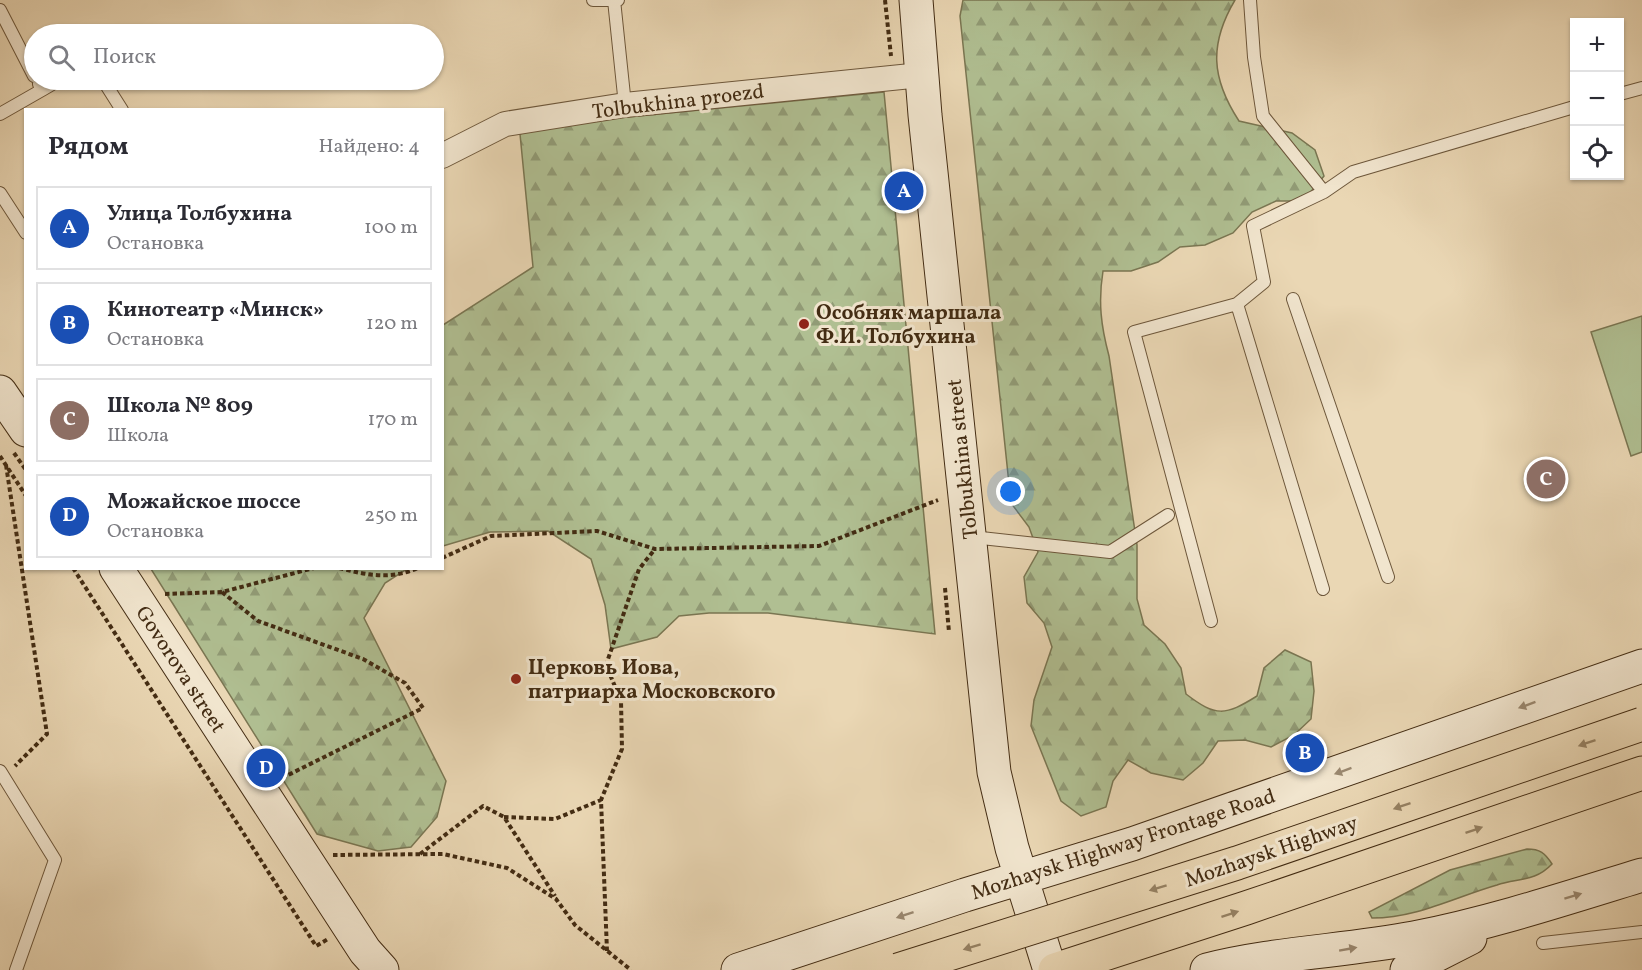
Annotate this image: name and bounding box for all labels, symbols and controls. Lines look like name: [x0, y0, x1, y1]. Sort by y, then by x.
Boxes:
map controls: [1570, 18, 1624, 180]
button: +: [1570, 18, 1624, 72]
search box: [24, 24, 444, 90]
icon: search: [45, 41, 78, 74]
text: Поиск: [93, 42, 156, 73]
button: −: [1570, 72, 1624, 126]
street label: Tolbukhina proezd: [590, 78, 766, 127]
button: locate: [1570, 126, 1624, 180]
text: Рядом: [48, 129, 128, 165]
text: Найдено: 4: [319, 133, 420, 161]
pin: A: [884, 168, 924, 213]
text: Улица Толбухина: [107, 199, 292, 230]
text: A: [62, 214, 77, 242]
text: 100 m: [364, 214, 418, 242]
text: Остановка: [107, 230, 204, 258]
text: Кинотеатр «Минск»: [107, 295, 324, 326]
place label: Особняк маршала Ф.И. Толбухина: [816, 299, 1002, 352]
text: B: [63, 310, 76, 338]
text: 120 m: [366, 310, 418, 338]
marker: Особняк маршала Ф.И. Толбухина: [797, 317, 811, 331]
text: Остановка: [107, 326, 204, 354]
street label: Tolbukhina street: [941, 377, 986, 541]
text: Школа № 809: [107, 391, 253, 422]
text: C: [63, 406, 76, 434]
text: 170 m: [368, 406, 418, 434]
text: Школа: [107, 422, 169, 450]
pin: C: [1526, 456, 1566, 502]
your location: [996, 477, 1025, 506]
text: Можайское шоссе: [107, 487, 301, 518]
text: D: [62, 502, 77, 530]
text: 250 m: [364, 502, 418, 530]
text: Остановка: [107, 518, 204, 546]
street label: Govorova street: [128, 601, 232, 739]
place label: Церковь Иова, патриарха Московского: [528, 654, 776, 707]
marker: Церковь Иова, патриарха Московского: [509, 672, 523, 686]
one-way arrow: [1518, 701, 1536, 711]
pin: B: [1286, 730, 1324, 776]
one-way arrow: [1577, 738, 1595, 748]
pin: D: [246, 746, 286, 790]
one-way arrow: [1334, 766, 1352, 776]
street label: Mozhaysk Highway Frontage Road: [967, 783, 1279, 905]
one-way arrow: [1393, 802, 1411, 812]
street label: Mozhaysk Highway: [1181, 810, 1361, 892]
one-way arrow: [1465, 825, 1483, 835]
one-way arrow: [1149, 884, 1167, 893]
one-way arrow: [1564, 891, 1582, 900]
one-way arrow: [1221, 908, 1239, 918]
one-way arrow: [896, 911, 914, 920]
one-way arrow: [963, 943, 981, 952]
one-way arrow: [1338, 945, 1357, 954]

